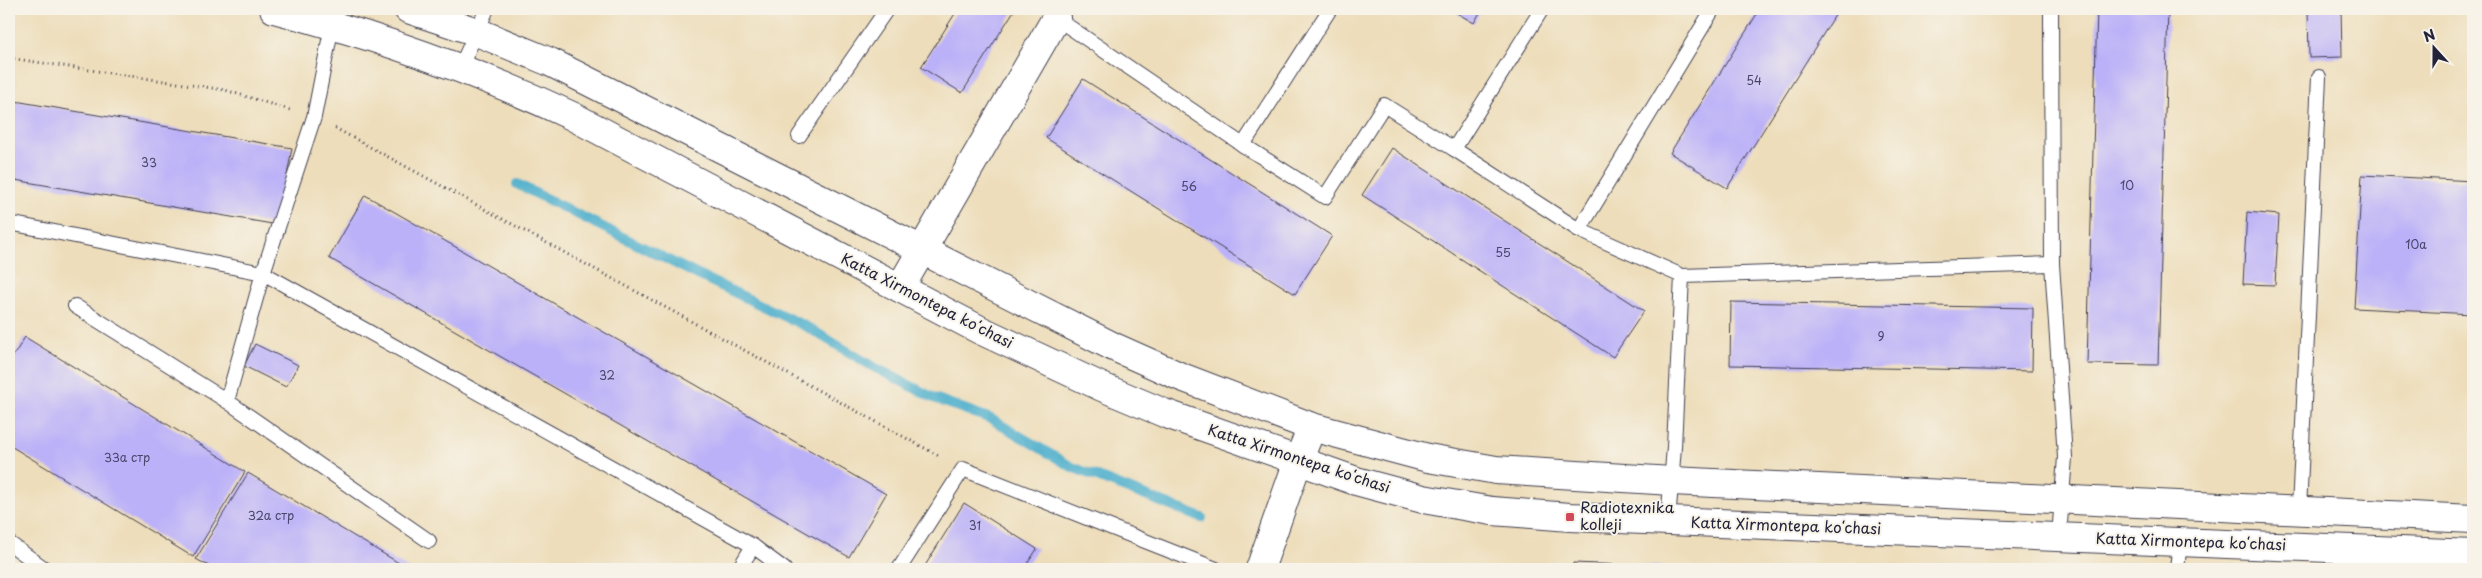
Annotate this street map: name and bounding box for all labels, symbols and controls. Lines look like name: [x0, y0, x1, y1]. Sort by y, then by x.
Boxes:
north arrow: [2410, 22, 2460, 72]
text: N: [2420, 24, 2438, 47]
house number: 54: [1746, 71, 1762, 89]
house number: 33: [141, 153, 157, 171]
house number: 10: [2120, 176, 2134, 194]
house number: 56: [1181, 177, 1197, 195]
house number: 10a: [2405, 235, 2427, 253]
house number: 55: [1495, 243, 1511, 261]
street label: Katta Xirmontepa koʻchasi: [838, 246, 1018, 353]
house number: 9: [1877, 327, 1885, 345]
house number: 32: [599, 366, 615, 384]
street label: Katta Xirmontepa koʻchasi: [1205, 417, 1394, 498]
house number: 33a cтр: [104, 448, 150, 466]
place label: Radiotexnika kolleji: [1580, 495, 1675, 535]
house number: 32a cтр: [248, 506, 294, 524]
street label: Katta Xirmontepa koʻchasi: [1690, 510, 1882, 539]
marker: Radiotexnika kolleji: [1564, 511, 1576, 523]
house number: 31: [969, 516, 981, 534]
street label: Katta Xirmontepa koʻchasi: [2095, 526, 2287, 555]

